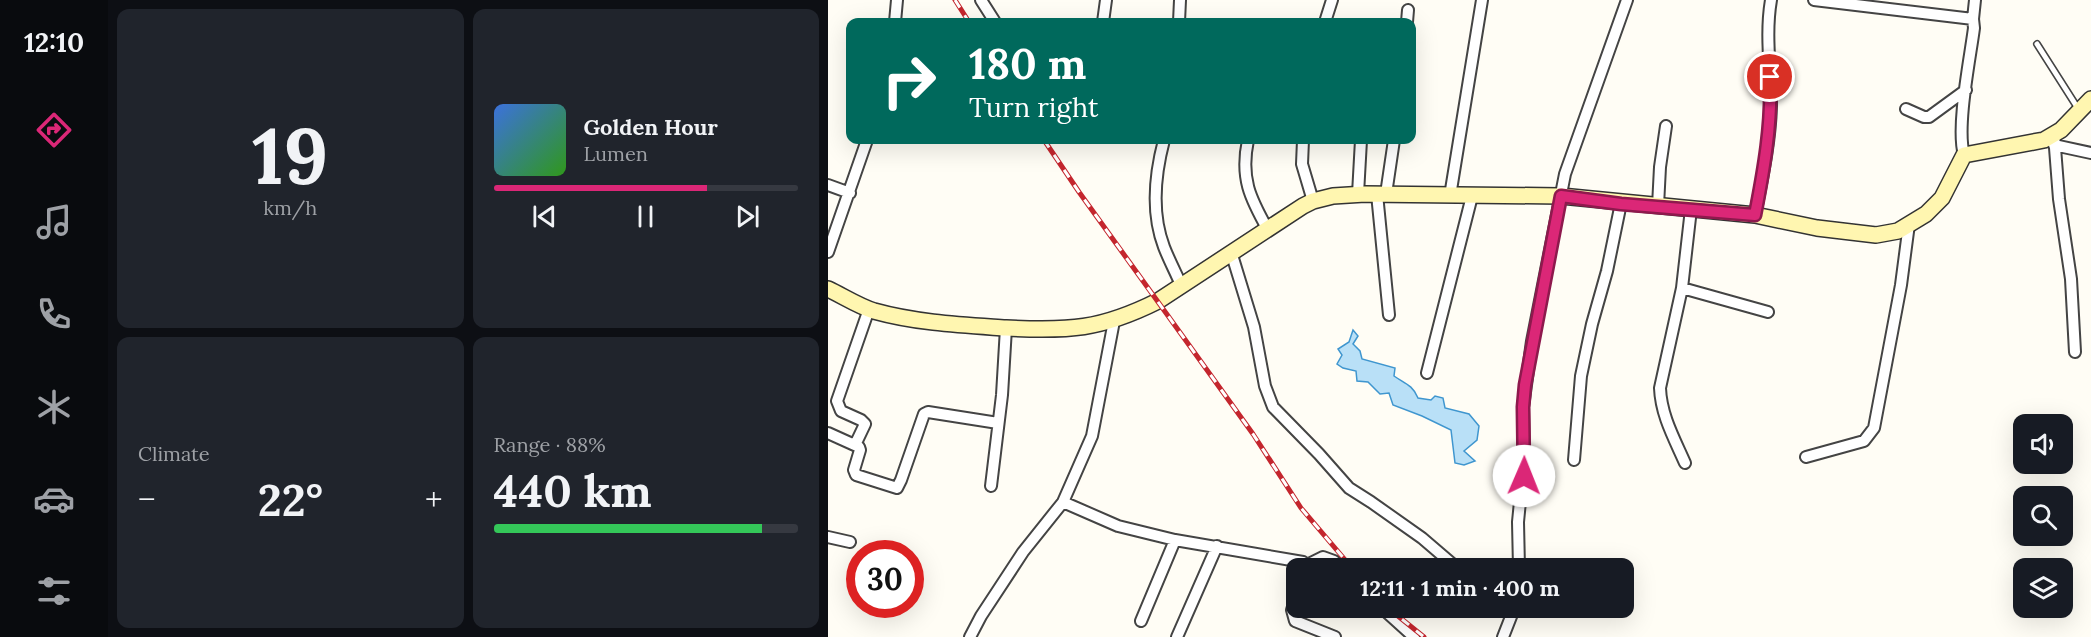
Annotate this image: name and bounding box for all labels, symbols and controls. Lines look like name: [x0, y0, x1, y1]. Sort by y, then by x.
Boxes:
text: 12:10: [24, 25, 84, 59]
text: 180 m: [969, 37, 1086, 91]
icon: right: [870, 42, 948, 120]
pin: [1744, 51, 1795, 102]
icon: arrive: [1753, 60, 1786, 93]
text: Turn right: [969, 90, 1098, 124]
text: 19: [252, 106, 329, 205]
icon: directions: [33, 109, 75, 151]
text: Golden Hour: [584, 113, 718, 141]
text: Lumen: [584, 141, 648, 166]
text: km/h: [263, 195, 317, 220]
icon: previous: [528, 200, 561, 233]
icon: pause: [629, 200, 662, 233]
icon: next: [731, 200, 764, 233]
icon: music: [33, 201, 75, 243]
icon: phone: [33, 293, 75, 335]
icon: climate: [33, 386, 75, 428]
map controls: [2013, 414, 2073, 618]
button: sound: [2013, 414, 2073, 474]
text: Range · 88%: [494, 432, 606, 457]
text: Climate: [138, 441, 210, 466]
position arrow: [1492, 444, 1556, 508]
text: 440 km: [494, 462, 652, 519]
text: 22°: [258, 471, 323, 528]
icon: car: [33, 478, 75, 520]
text: −: [138, 478, 156, 520]
text: +: [425, 478, 442, 520]
button: search: [2013, 486, 2073, 546]
speed limit sign: 30: [846, 540, 924, 618]
button: layers: [2013, 558, 2073, 618]
icon: filters: [33, 570, 75, 612]
text: 12:11 · 1 min · 400 m: [1360, 574, 1560, 602]

